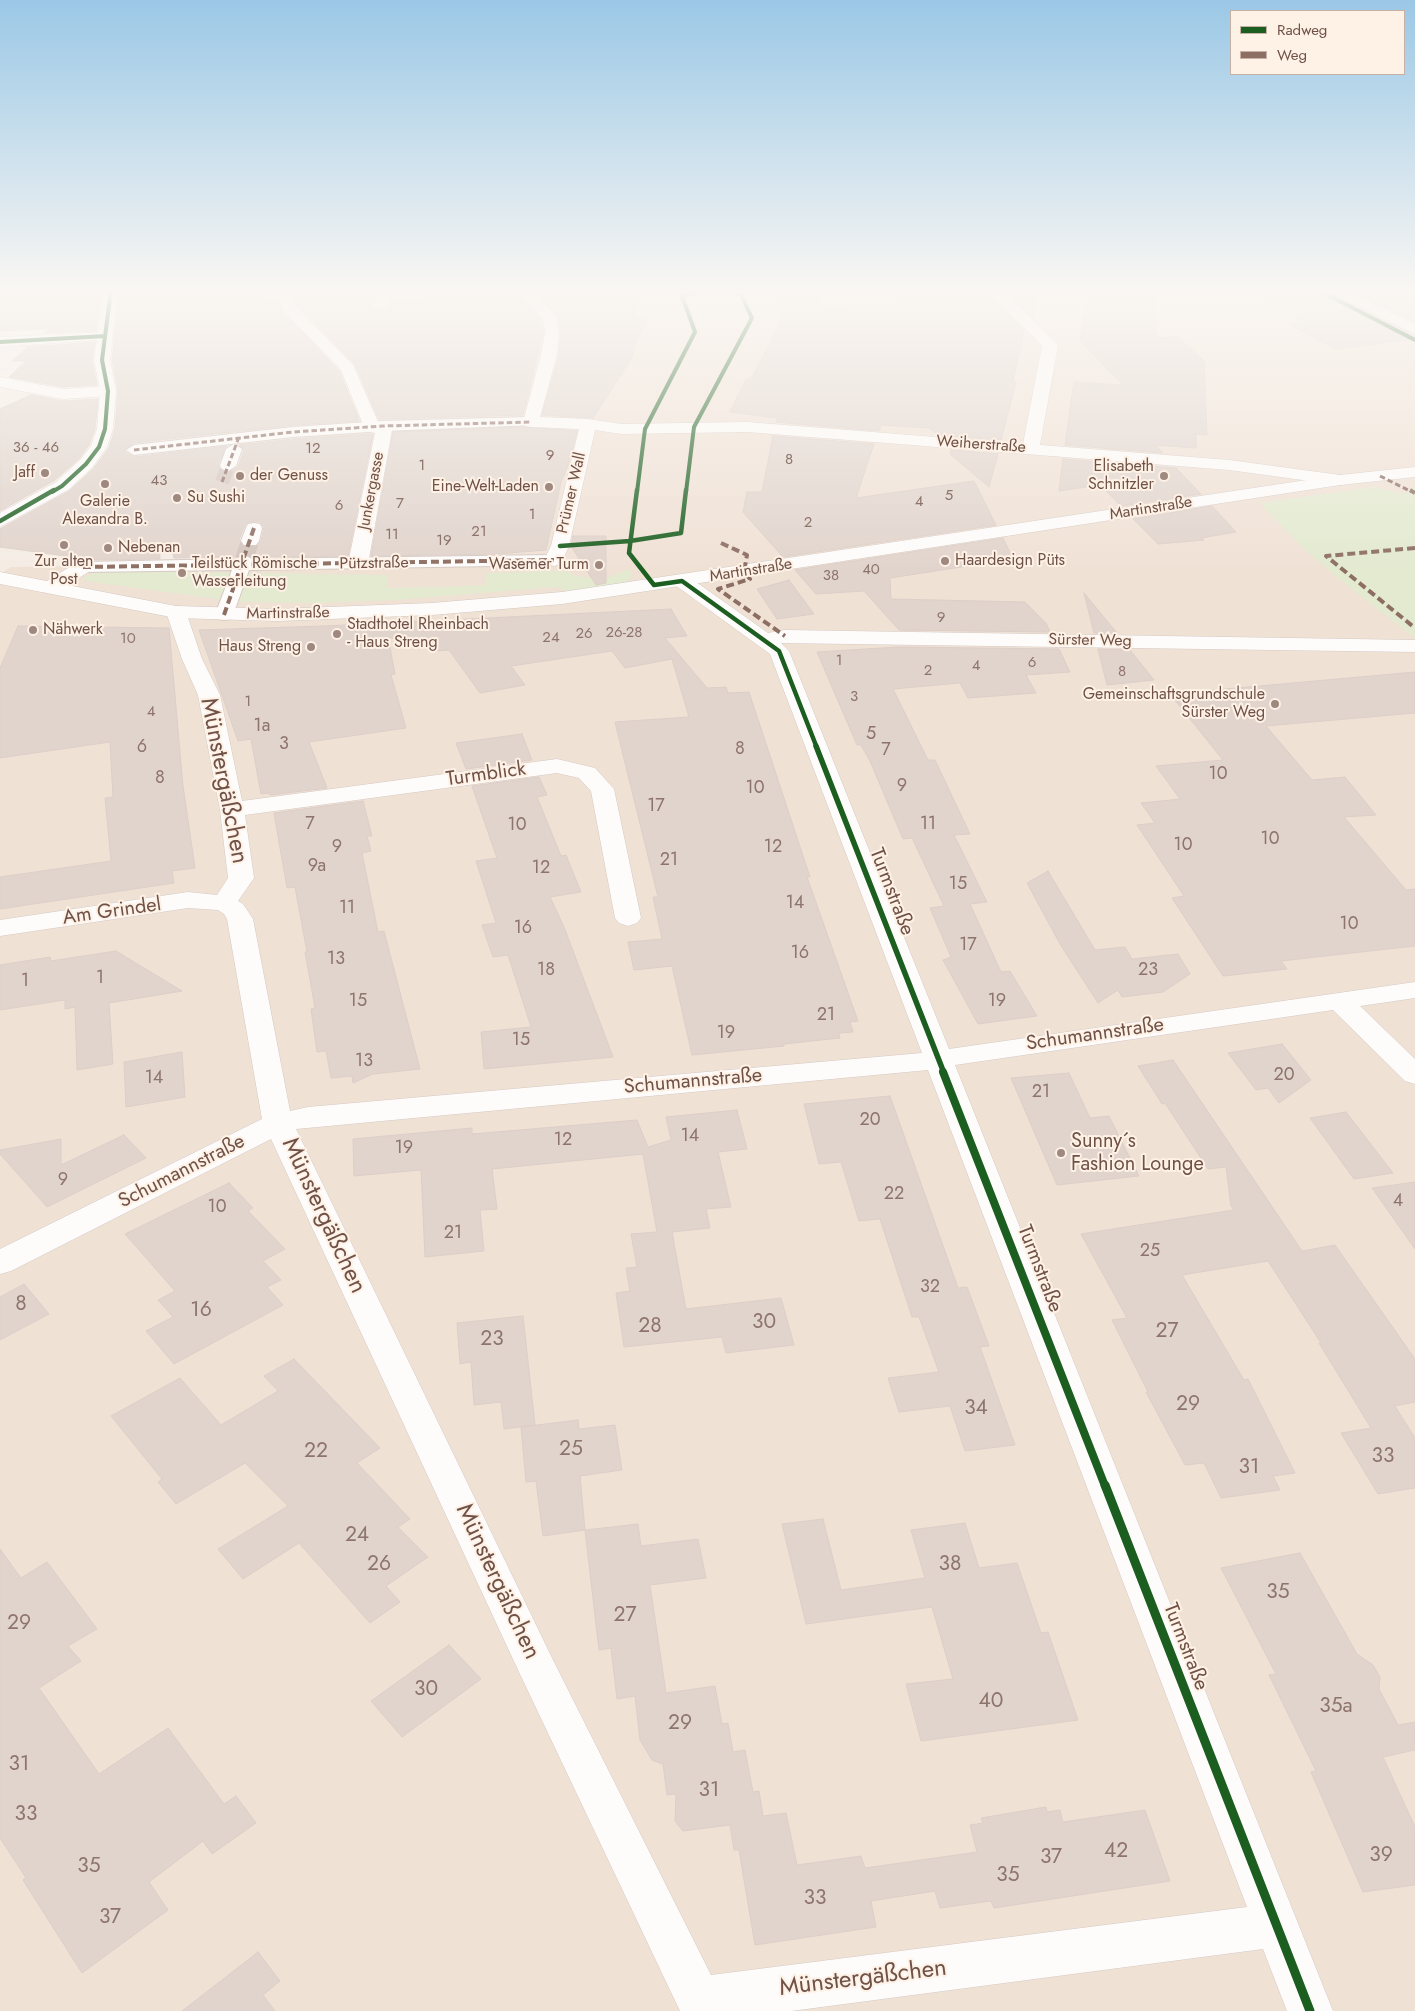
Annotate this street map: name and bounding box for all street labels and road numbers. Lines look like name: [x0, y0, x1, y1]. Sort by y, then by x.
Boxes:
street label: Weiherstraße: [936, 432, 1026, 458]
street label: Junkergasse: [355, 450, 389, 532]
street label: Prümer Wall: [553, 451, 591, 535]
street label: Martinstraße: [1108, 493, 1194, 525]
street label: Pützstraße: [339, 554, 409, 574]
street label: Martinstraße: [708, 555, 794, 587]
street label: Martinstraße: [246, 604, 330, 624]
street label: Sürster Weg: [1048, 631, 1132, 651]
street label: Münstergäßchen: [193, 696, 253, 866]
street label: Turmblick: [445, 758, 527, 792]
street label: Turmstraße: [863, 845, 919, 939]
street label: Am Grindel: [61, 893, 163, 931]
street label: Schumannstraße: [1025, 1013, 1165, 1057]
street label: Schumannstraße: [623, 1064, 763, 1100]
street label: Schumannstraße: [115, 1130, 249, 1214]
street label: Münstergäßchen: [274, 1134, 372, 1298]
street label: Turmstraße: [1011, 1222, 1067, 1316]
street label: Münstergäßchen: [448, 1500, 546, 1664]
street label: Turmstraße: [1157, 1600, 1213, 1694]
street label: Münstergäßchen: [778, 1954, 948, 2004]

